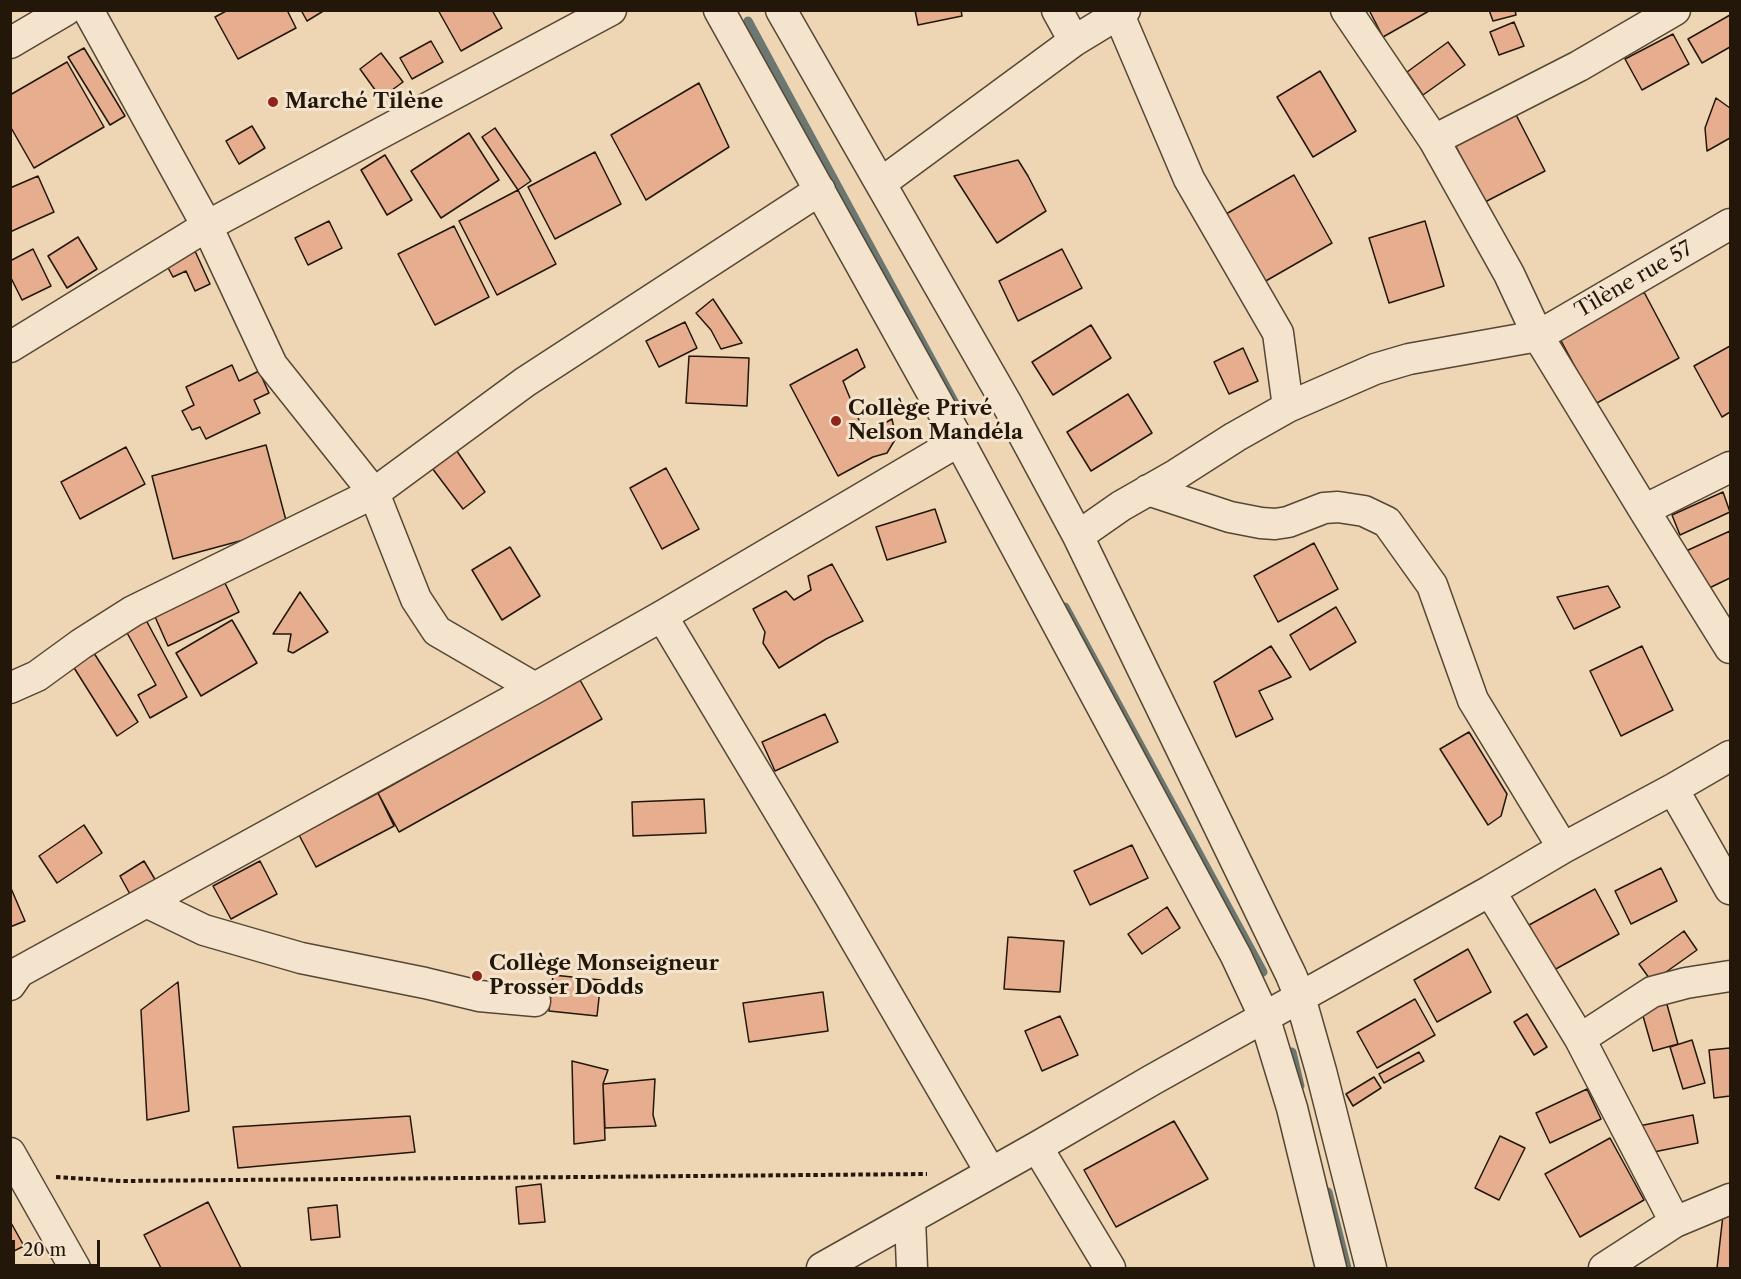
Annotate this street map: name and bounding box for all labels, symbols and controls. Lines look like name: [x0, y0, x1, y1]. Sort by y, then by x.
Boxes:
place label: Marché Tilène: [285, 89, 443, 115]
marker: Marché Tilène: [266, 95, 280, 109]
street label: Tilène rue 57: [1571, 236, 1697, 324]
place label: Collège Privé Nelson Mandéla: [848, 396, 1023, 446]
marker: Collège Privé Nelson Mandéla: [829, 414, 843, 428]
place label: Collège Monseigneur Prosser Dodds: [489, 951, 719, 1001]
marker: Collège Monseigneur Prosser Dodds: [470, 969, 484, 983]
scale bar: [15, 1228, 104, 1266]
text: 20 m: [23, 1239, 66, 1261]

